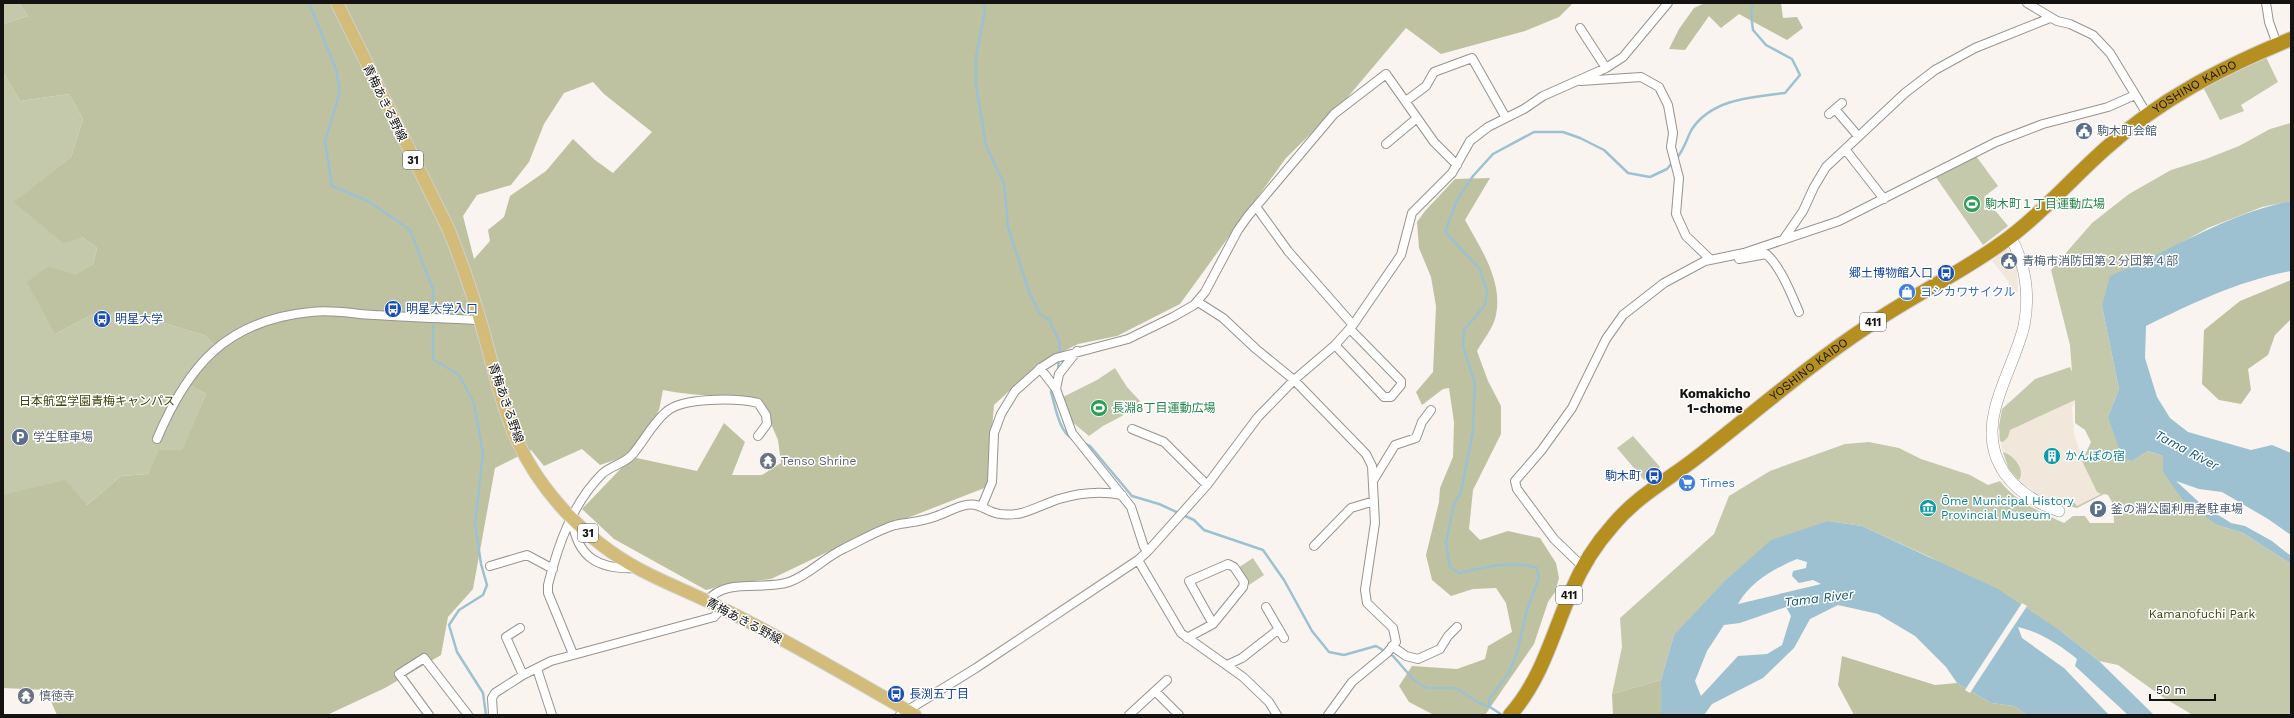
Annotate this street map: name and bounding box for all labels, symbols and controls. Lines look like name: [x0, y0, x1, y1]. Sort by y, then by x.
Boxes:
street label: YOSHINO KAIDO: [2150, 57, 2239, 116]
street label: 青梅あきる野線: [360, 62, 410, 144]
public building icon: 駒木町会館: [2074, 121, 2094, 141]
place label: 駒木町会館: [2097, 124, 2157, 138]
road number: 31: [403, 151, 423, 169]
sports icon: 駒木町１丁目運動広場: [1962, 194, 1982, 214]
place label: 駒木町１丁目運動広場: [1985, 197, 2105, 211]
public building icon: 青梅市消防団第２分団第４部: [1999, 251, 2019, 271]
place label: 青梅市消防団第２分団第４部: [2022, 254, 2178, 268]
bus stop icon: 郷土博物館入口: [1936, 263, 1956, 283]
place label: 郷土博物館入口: [1849, 266, 1933, 280]
shop icon: ヨシカワサイクル: [1897, 282, 1917, 302]
place label: ヨシカワサイクル: [1920, 285, 2015, 299]
bus stop icon: 明星大学入口: [383, 299, 403, 319]
place label: 明星大学入口: [406, 302, 478, 316]
bus stop icon: 明星大学: [92, 309, 112, 329]
place label: 明星大学: [115, 312, 163, 326]
road number: 411: [1860, 313, 1886, 331]
street label: YOSHINO KAIDO: [1767, 335, 1851, 403]
street label: 青梅あきる野線: [486, 361, 526, 445]
district label: Komakicho 1-chome: [1679, 386, 1751, 416]
park label: 日本航空学園青梅キャンパス: [19, 394, 175, 408]
sports icon: 長淵8丁目運動広場: [1089, 398, 1109, 418]
place label: 長淵8丁目運動広場: [1112, 401, 1215, 415]
parking icon: 学生駐車場: [10, 427, 30, 447]
water label: Tama River: [2153, 427, 2222, 473]
place label: 学生駐車場: [33, 430, 93, 444]
building icon: かんぽの宿: [2042, 446, 2062, 466]
place label: かんぽの宿: [2065, 449, 2125, 463]
temple icon: Tenso Shrine: [758, 451, 778, 471]
place label: Tenso Shrine: [781, 454, 857, 468]
bus stop icon: 駒木町: [1644, 466, 1664, 486]
place label: 駒木町: [1605, 469, 1641, 483]
supermarket icon: Times: [1677, 473, 1697, 493]
place label: Times: [1700, 476, 1735, 490]
place label: Ōme Municipal History Provincial Museum: [1941, 494, 2075, 522]
museum icon: Ōme Municipal History Provincial Museum: [1918, 498, 1938, 518]
parking icon: 釜の淵公園利用者駐車場: [2088, 499, 2108, 519]
place label: 釜の淵公園利用者駐車場: [2111, 502, 2243, 516]
road number: 31: [578, 524, 598, 542]
road number: 411: [1556, 586, 1582, 604]
water label: Tama River: [1783, 586, 1855, 610]
street label: 青梅あきる野線: [704, 595, 784, 647]
park label: Kamanofuchi Park: [2149, 607, 2256, 621]
scale bar: [2150, 676, 2215, 702]
text: 50 m: [2156, 683, 2186, 697]
bus stop icon: 長渕五丁目: [886, 684, 906, 704]
temple icon: 慎徳寺: [16, 686, 36, 706]
place label: 長渕五丁目: [909, 687, 969, 701]
place label: 慎徳寺: [39, 689, 75, 703]

